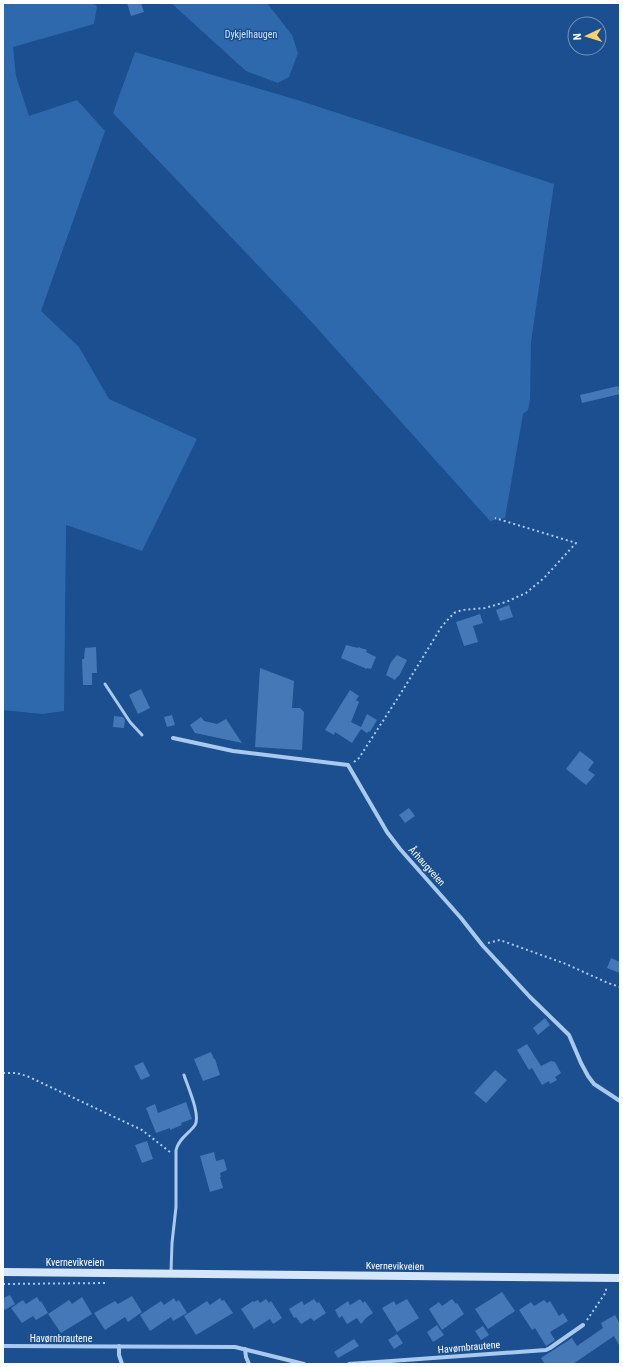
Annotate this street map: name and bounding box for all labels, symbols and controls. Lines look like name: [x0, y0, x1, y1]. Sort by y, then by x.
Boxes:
north arrow: [567, 16, 607, 56]
park label: Dykjelhaugen: [225, 29, 277, 40]
text: N: [571, 33, 584, 40]
street label: Århaugveien: [407, 843, 449, 888]
street label: Kvernevikveien: [46, 1257, 104, 1268]
street label: Kvernevikveien: [366, 1260, 424, 1272]
street label: Havørnbrautene: [30, 1333, 93, 1344]
street label: Havørnbrautene: [437, 1339, 501, 1355]

